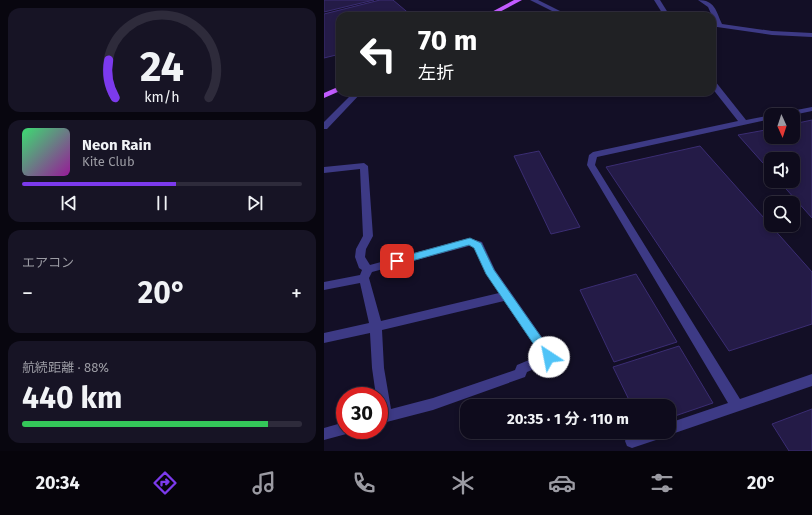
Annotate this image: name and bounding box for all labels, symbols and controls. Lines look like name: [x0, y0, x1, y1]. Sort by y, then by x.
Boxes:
text: 70 m: [418, 24, 477, 57]
icon: left: [352, 28, 404, 80]
text: 24: [140, 42, 184, 92]
text: 左折: [418, 62, 454, 84]
text: km/h: [144, 89, 180, 106]
north arrow: [764, 108, 800, 144]
map controls: [764, 108, 800, 232]
text: Neon Rain: [82, 136, 151, 154]
button: sound: [764, 152, 800, 188]
text: Kite Club: [82, 154, 135, 169]
icon: previous: [58, 192, 80, 214]
icon: pause: [151, 192, 173, 214]
icon: next: [244, 192, 266, 214]
button: search: [764, 196, 800, 232]
pin: [380, 244, 414, 278]
icon: arrive: [386, 250, 408, 272]
text: エアコン: [22, 255, 74, 270]
text: 20°: [138, 275, 186, 311]
text: −: [22, 280, 33, 307]
text: +: [291, 280, 302, 307]
position arrow: [528, 336, 570, 378]
text: 航続距離 · 88%: [22, 360, 109, 375]
text: 440 km: [22, 380, 122, 416]
speed limit sign: 30: [336, 387, 388, 439]
text: 20:35 · 1 分 · 110 m: [507, 410, 629, 428]
icon: directions: [151, 469, 179, 497]
icon: music: [250, 469, 278, 497]
icon: phone: [350, 469, 378, 497]
icon: climate: [449, 469, 477, 497]
icon: car: [548, 469, 576, 497]
icon: filters: [648, 469, 676, 497]
text: 20:34: [36, 472, 80, 494]
text: 20°: [747, 472, 776, 494]

